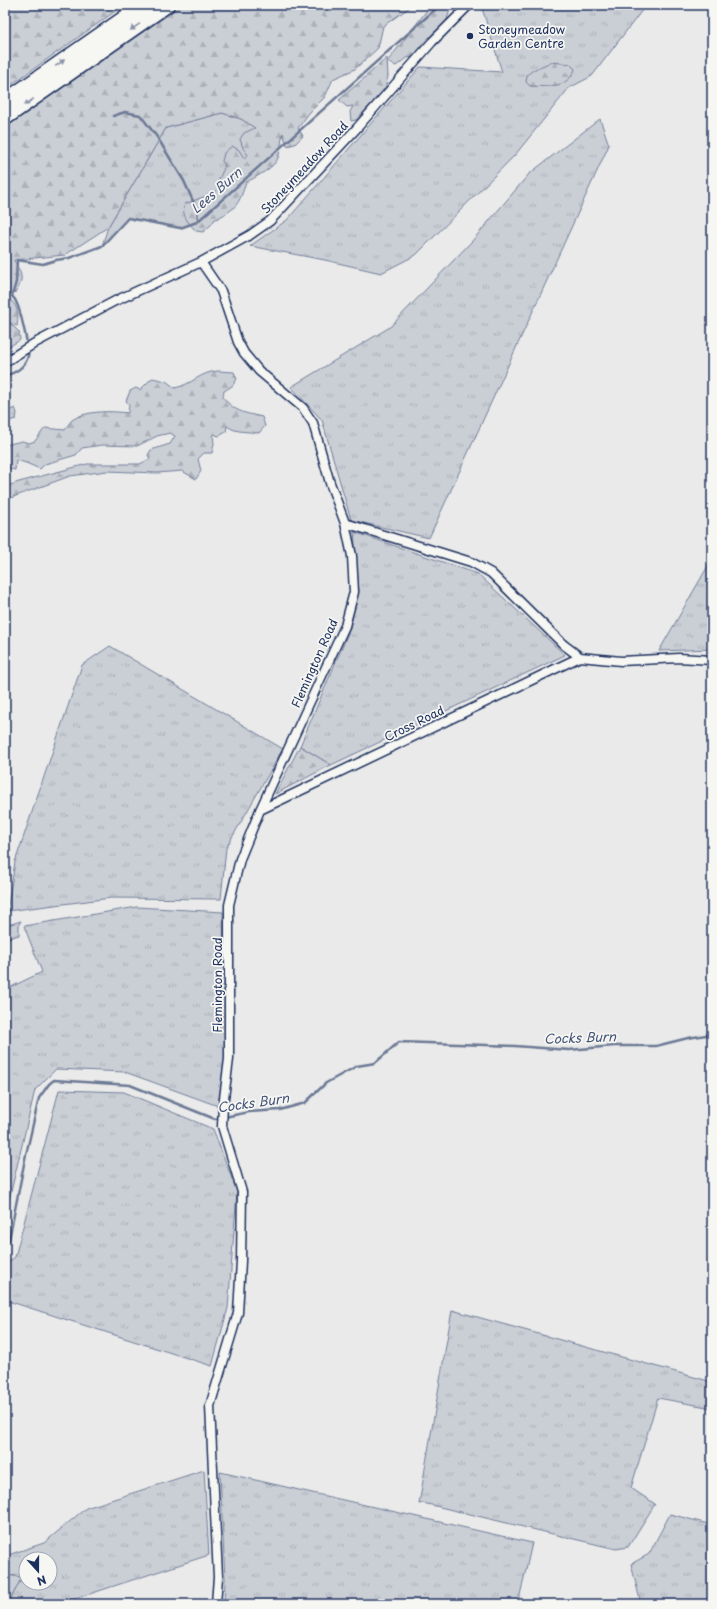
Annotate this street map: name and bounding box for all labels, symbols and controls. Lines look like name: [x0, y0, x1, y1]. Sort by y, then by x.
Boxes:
place label: Stoneymeadow Garden Centre: [478, 20, 566, 52]
one-way arrow: [130, 23, 141, 31]
marker: Stoneymeadow Garden Centre: [465, 31, 475, 41]
one-way arrow: [55, 59, 65, 67]
one-way arrow: [23, 98, 34, 106]
street label: Stoneymeadow Road: [256, 117, 352, 217]
water label: Lees Burn: [187, 162, 246, 217]
street label: Flemington Road: [286, 616, 342, 710]
street label: Cross Road: [381, 701, 447, 745]
street label: Flemington Road: [208, 937, 226, 1033]
water label: Cocks Burn: [544, 1026, 617, 1048]
water label: Cocks Burn: [216, 1087, 291, 1116]
north arrow: [18, 1551, 58, 1591]
text: N: [34, 1571, 49, 1590]

